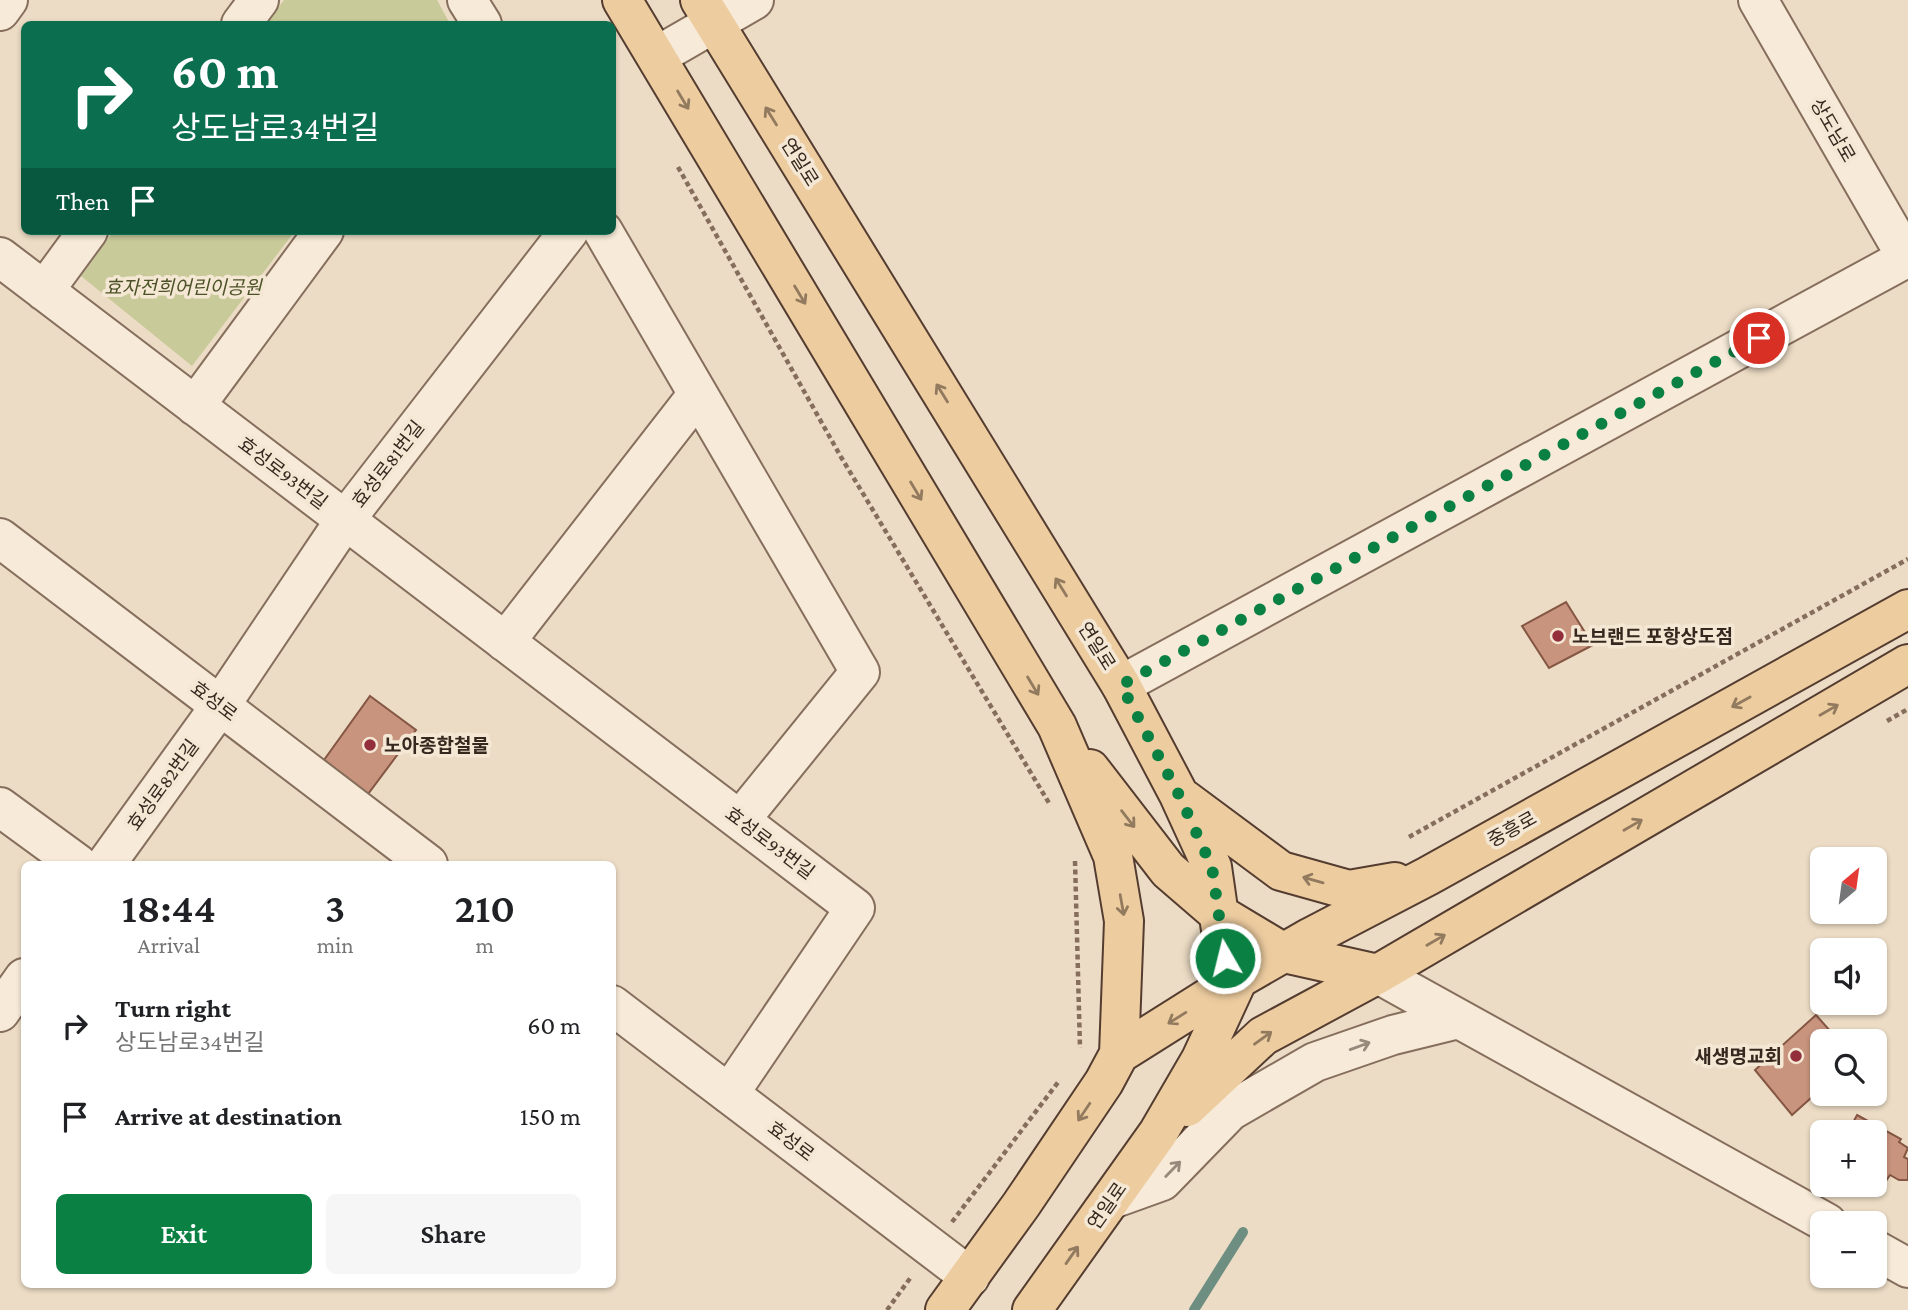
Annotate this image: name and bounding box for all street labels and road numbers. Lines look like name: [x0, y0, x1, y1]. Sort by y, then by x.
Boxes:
street label: 상도남로: [1806, 94, 1860, 166]
street label: 연일로: [777, 134, 823, 190]
street label: 효성로81번길: [348, 417, 428, 511]
street label: 효성로93번길: [234, 433, 332, 513]
street label: 연일로: [1074, 618, 1120, 674]
street label: 효성로: [187, 677, 241, 725]
street label: 효성로82번길: [123, 736, 203, 834]
street label: 효성로93번길: [721, 803, 819, 883]
street label: 중흥로: [1484, 807, 1540, 851]
street label: 효성로: [764, 1117, 818, 1165]
street label: 연일로: [1083, 1178, 1131, 1234]

